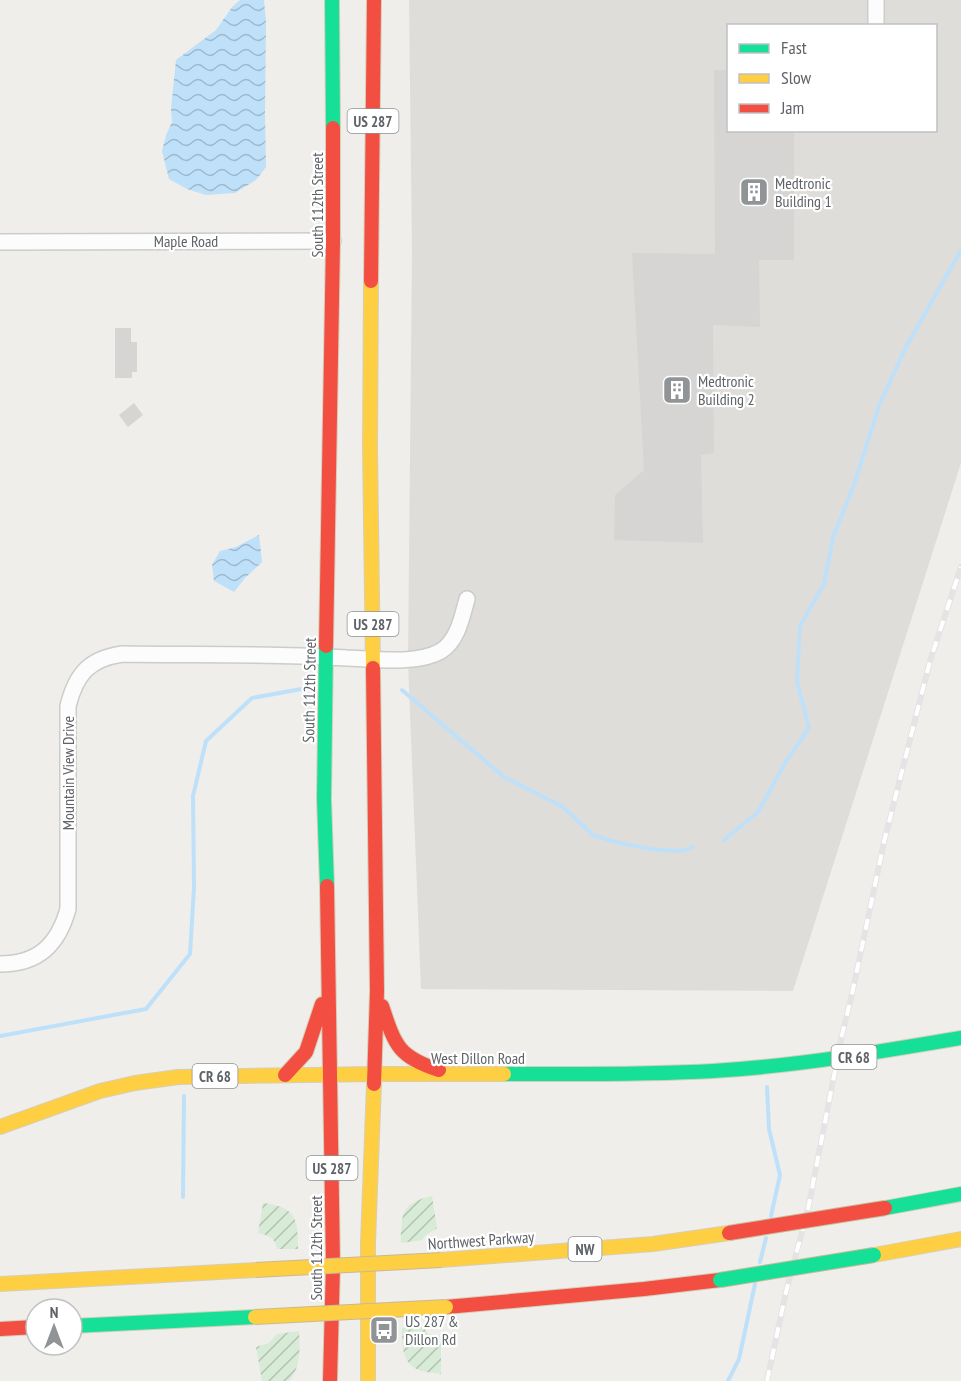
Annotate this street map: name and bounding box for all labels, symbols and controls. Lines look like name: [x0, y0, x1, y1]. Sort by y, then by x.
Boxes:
legend: [727, 24, 937, 132]
text: Fast: [781, 36, 807, 59]
text: Slow: [781, 66, 812, 89]
text: Jam: [780, 96, 804, 119]
road number: US 287: [348, 109, 398, 133]
street label: South 112th Street: [307, 152, 327, 258]
place label: Medtronic Building 1: [775, 173, 832, 211]
building icon: Medtronic Building 1: [738, 176, 770, 208]
street label: Maple Road: [154, 231, 218, 251]
place label: Medtronic Building 2: [698, 371, 755, 409]
building icon: Medtronic Building 2: [661, 374, 693, 406]
road number: US 287: [348, 612, 398, 636]
street label: South 112th Street: [298, 637, 320, 743]
street label: Mountain View Drive: [58, 716, 78, 830]
road number: CR 68: [832, 1045, 876, 1069]
street label: West Dillon Road: [431, 1048, 525, 1068]
road number: CR 68: [192, 1064, 238, 1088]
road number: US 287: [306, 1156, 358, 1180]
street label: South 112th Street: [306, 1195, 326, 1301]
street label: Northwest Parkway: [427, 1226, 535, 1254]
road number: NW: [568, 1237, 602, 1261]
north arrow: [24, 1297, 84, 1357]
text: N: [50, 1302, 58, 1322]
place label: US 287 & Dillon Rd: [405, 1311, 458, 1349]
bus stop icon: US 287 & Dillon Rd: [368, 1314, 400, 1346]

